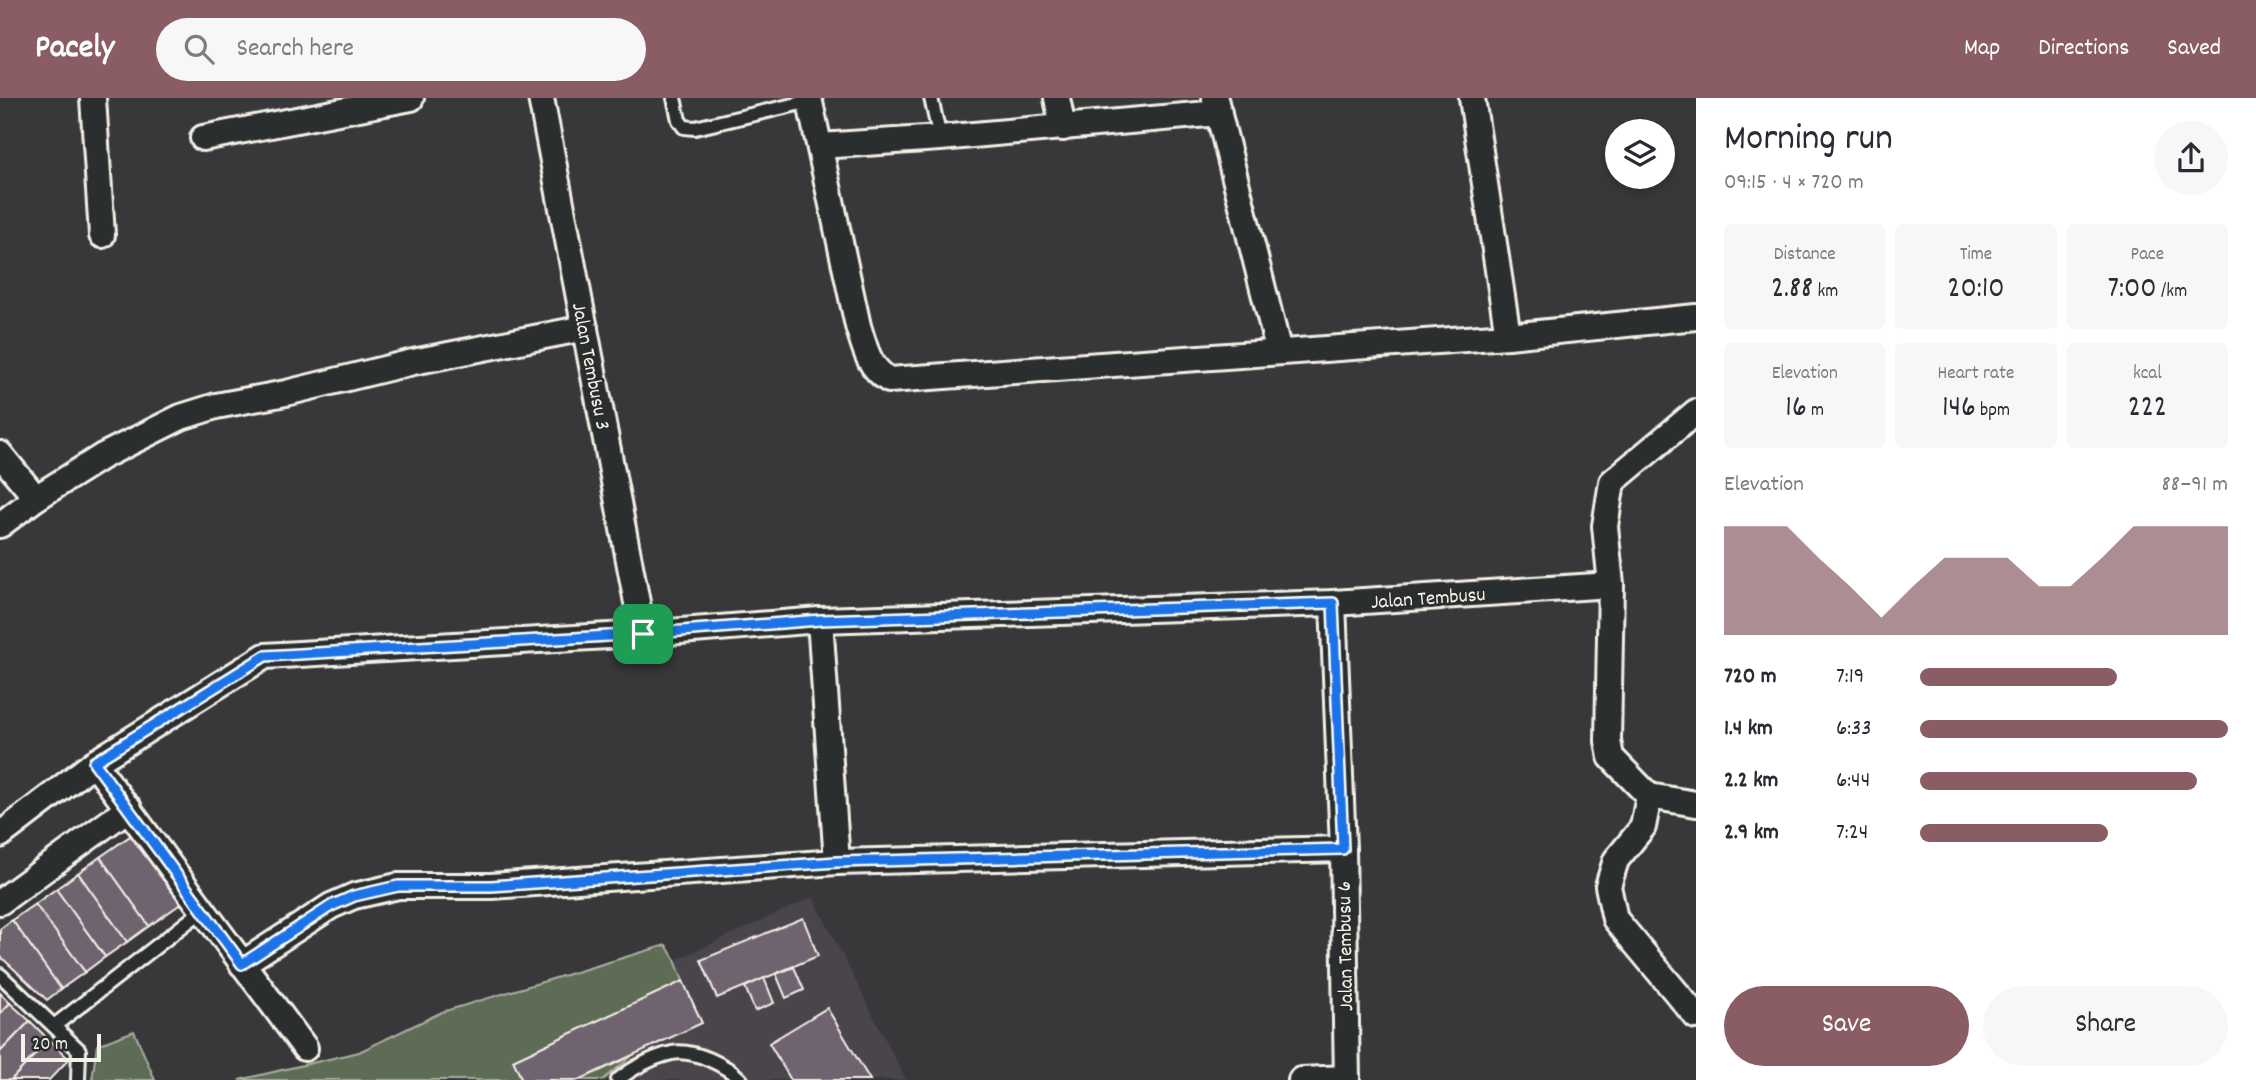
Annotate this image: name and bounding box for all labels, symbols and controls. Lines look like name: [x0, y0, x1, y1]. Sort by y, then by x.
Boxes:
search box: [156, 18, 646, 81]
text: Pacely: [35, 26, 114, 73]
icon: search: [180, 30, 218, 68]
text: Search here: [236, 31, 354, 68]
text: Map: [1964, 32, 2000, 66]
text: Directions: [2038, 32, 2129, 66]
text: Saved: [2167, 32, 2221, 66]
text: Morning run: [1724, 113, 1893, 168]
map controls: [1605, 119, 1675, 189]
button: layers: [1605, 119, 1675, 189]
button: share: [2154, 121, 2228, 195]
text: 09:15 · 4 × 720 m: [1724, 167, 1864, 200]
text: Distance: [1774, 242, 1836, 269]
text: Time: [1960, 242, 1992, 269]
text: Pace: [2131, 242, 2164, 269]
text: 2.88: [1771, 269, 1813, 312]
text: 20:10: [1947, 269, 2005, 312]
text: 7:00: [2107, 269, 2157, 312]
text: km: [1813, 279, 1838, 306]
text: /km: [2157, 279, 2187, 306]
street label: Jalan Tembusu 3: [562, 300, 616, 433]
text: Elevation: [1772, 361, 1838, 388]
text: Heart rate: [1938, 361, 2014, 388]
text: kcal: [2133, 361, 2162, 388]
text: 16: [1785, 388, 1807, 431]
text: 146: [1942, 388, 1976, 431]
text: 222: [2128, 388, 2167, 431]
text: m: [1807, 398, 1824, 425]
text: bpm: [1976, 398, 2010, 425]
text: Elevation: [1724, 469, 1804, 502]
text: 88–91 m: [2162, 469, 2228, 502]
street label: Jalan Tembusu: [1370, 581, 1487, 619]
pin: [613, 604, 673, 664]
icon: arrive: [624, 615, 662, 653]
text: 720 m: [1724, 661, 1776, 694]
text: 7:19: [1836, 661, 1864, 694]
text: 1.4 km: [1724, 713, 1773, 746]
text: 6:33: [1836, 713, 1872, 746]
text: 2.2 km: [1724, 765, 1778, 798]
text: 6:44: [1836, 765, 1870, 798]
text: 2.9 km: [1724, 817, 1779, 850]
text: 7:24: [1836, 817, 1868, 850]
street label: Jalan Tembusu 6: [1331, 881, 1363, 1011]
button: Save: [1724, 986, 1969, 1066]
button: Share: [1983, 986, 2228, 1066]
scale bar: [21, 1031, 102, 1063]
text: 20 m: [32, 1032, 68, 1059]

